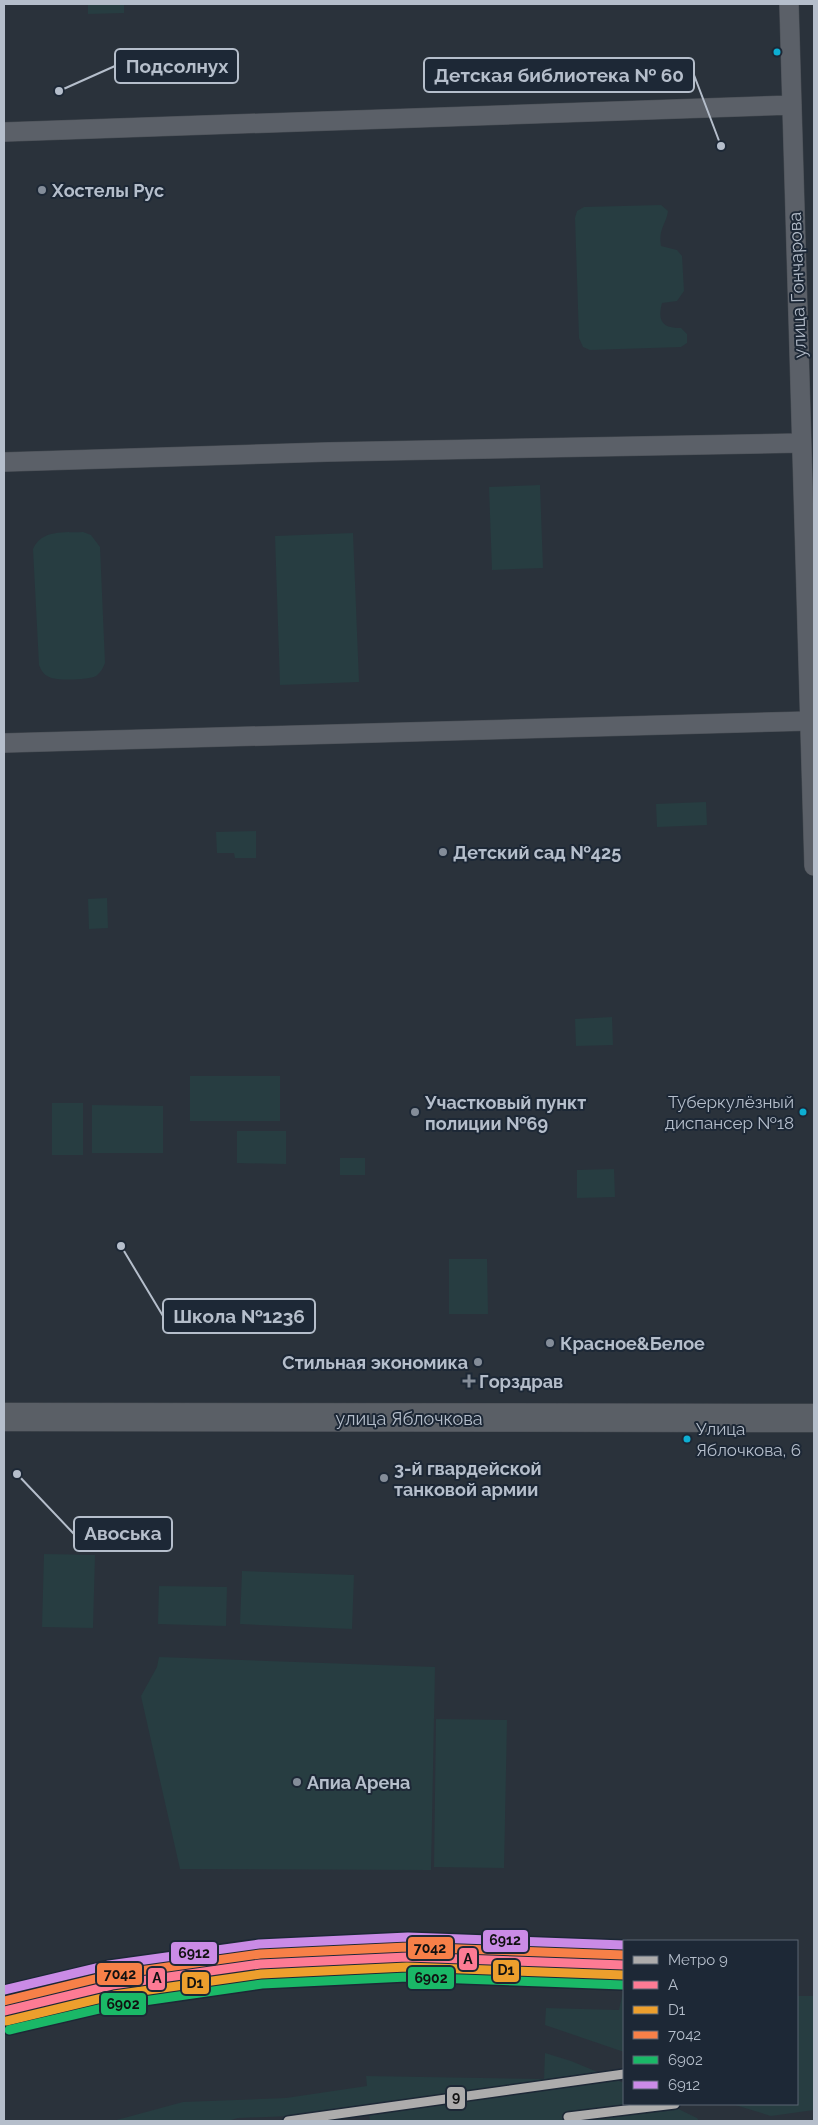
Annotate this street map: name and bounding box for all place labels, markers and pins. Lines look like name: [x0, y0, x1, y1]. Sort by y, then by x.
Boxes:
unlabelled marker: [772, 47, 782, 57]
callout: Подсолнух: [115, 49, 238, 83]
callout: Детская библиотека № 60: [424, 58, 694, 92]
place label: Хостелы Рус: [51, 180, 164, 201]
marker: Хостелы Рус: [36, 184, 48, 196]
place label: Детский сад №425: [453, 842, 621, 863]
marker: Детский сад №425: [437, 846, 449, 858]
place label: Участковый пункт полиции №69: [424, 1092, 586, 1134]
place label: Туберкулёзный диспансер №18: [665, 1092, 794, 1133]
marker: Участковый пункт полиции №69: [409, 1106, 421, 1118]
marker: Туберкулёзный диспансер №18: [798, 1107, 808, 1117]
callout: Школа №1236: [163, 1299, 315, 1333]
place label: Красное&Белое: [560, 1333, 705, 1354]
marker: Красное&Белое: [544, 1337, 556, 1349]
place label: Стильная экономика: [282, 1352, 468, 1373]
marker: Стильная экономика: [472, 1356, 484, 1368]
place label: Горздрав: [479, 1371, 563, 1392]
marker: Горздрав: [463, 1375, 475, 1387]
place label: Улица Яблочкова, 6: [696, 1419, 801, 1460]
marker: Улица Яблочкова, 6: [682, 1434, 692, 1444]
place label: 3-й гвардейской танковой армии: [394, 1458, 542, 1500]
marker: 3-й гвардейской танковой армии: [378, 1472, 390, 1484]
callout: Авоська: [74, 1517, 172, 1551]
place label: Апиа Арена: [307, 1772, 410, 1793]
marker: Апиа Арена: [291, 1776, 303, 1788]

